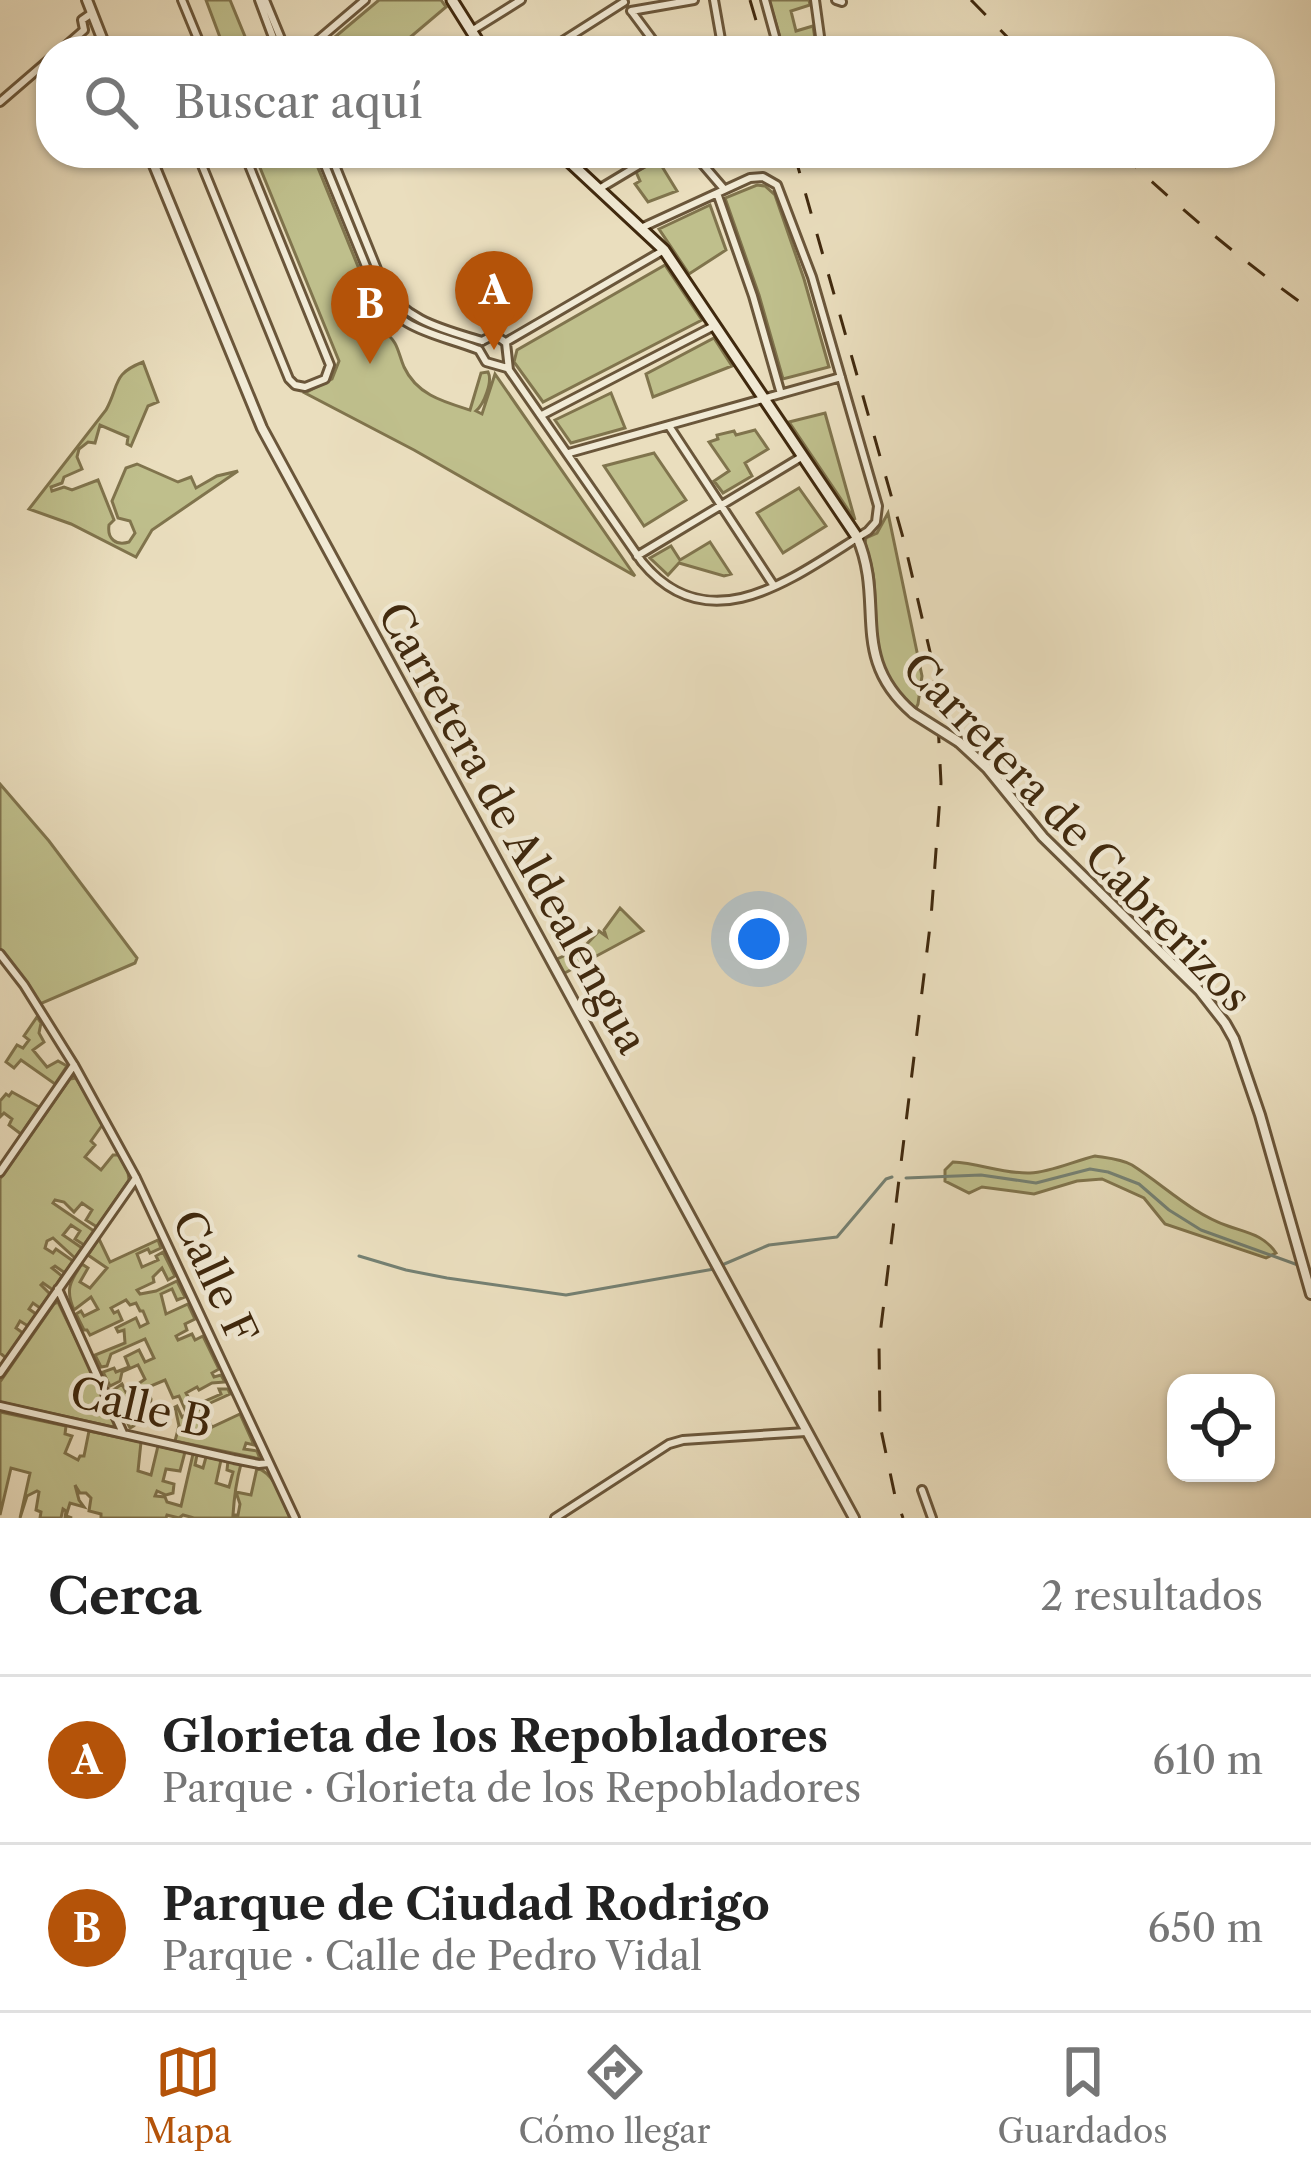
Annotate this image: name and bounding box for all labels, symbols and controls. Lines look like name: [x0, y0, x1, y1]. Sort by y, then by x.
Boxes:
search box: [36, 36, 1275, 168]
icon: search: [78, 69, 144, 135]
text: Buscar aquí: [174, 74, 423, 130]
pin: A: [455, 251, 533, 350]
pin: B: [331, 265, 409, 364]
street label: Carretera de Aldealengua: [367, 593, 659, 1063]
street label: Carretera de Cabrerizos: [892, 642, 1262, 1022]
your location: [729, 909, 789, 969]
street label: Calle F: [162, 1202, 268, 1352]
street label: Calle B: [65, 1366, 217, 1448]
map controls: [1167, 1374, 1275, 1482]
button: locate: [1167, 1374, 1275, 1482]
text: Cerca: [48, 1565, 202, 1627]
text: 2 resultados: [1041, 1572, 1263, 1620]
text: Glorieta de los Repobladores: [162, 1708, 828, 1764]
text: A: [72, 1736, 102, 1784]
text: 610 m: [1152, 1736, 1263, 1784]
text: Parque · Glorieta de los Repobladores: [162, 1764, 861, 1812]
text: Parque de Ciudad Rodrigo: [162, 1876, 770, 1932]
text: B: [73, 1904, 102, 1952]
text: 650 m: [1148, 1904, 1263, 1952]
text: Parque · Calle de Pedro Vidal: [162, 1932, 702, 1980]
tab: Mapa: [143, 2039, 232, 2152]
tab: Cómo llegar: [519, 2039, 711, 2152]
tab: Guardados: [998, 2039, 1168, 2152]

